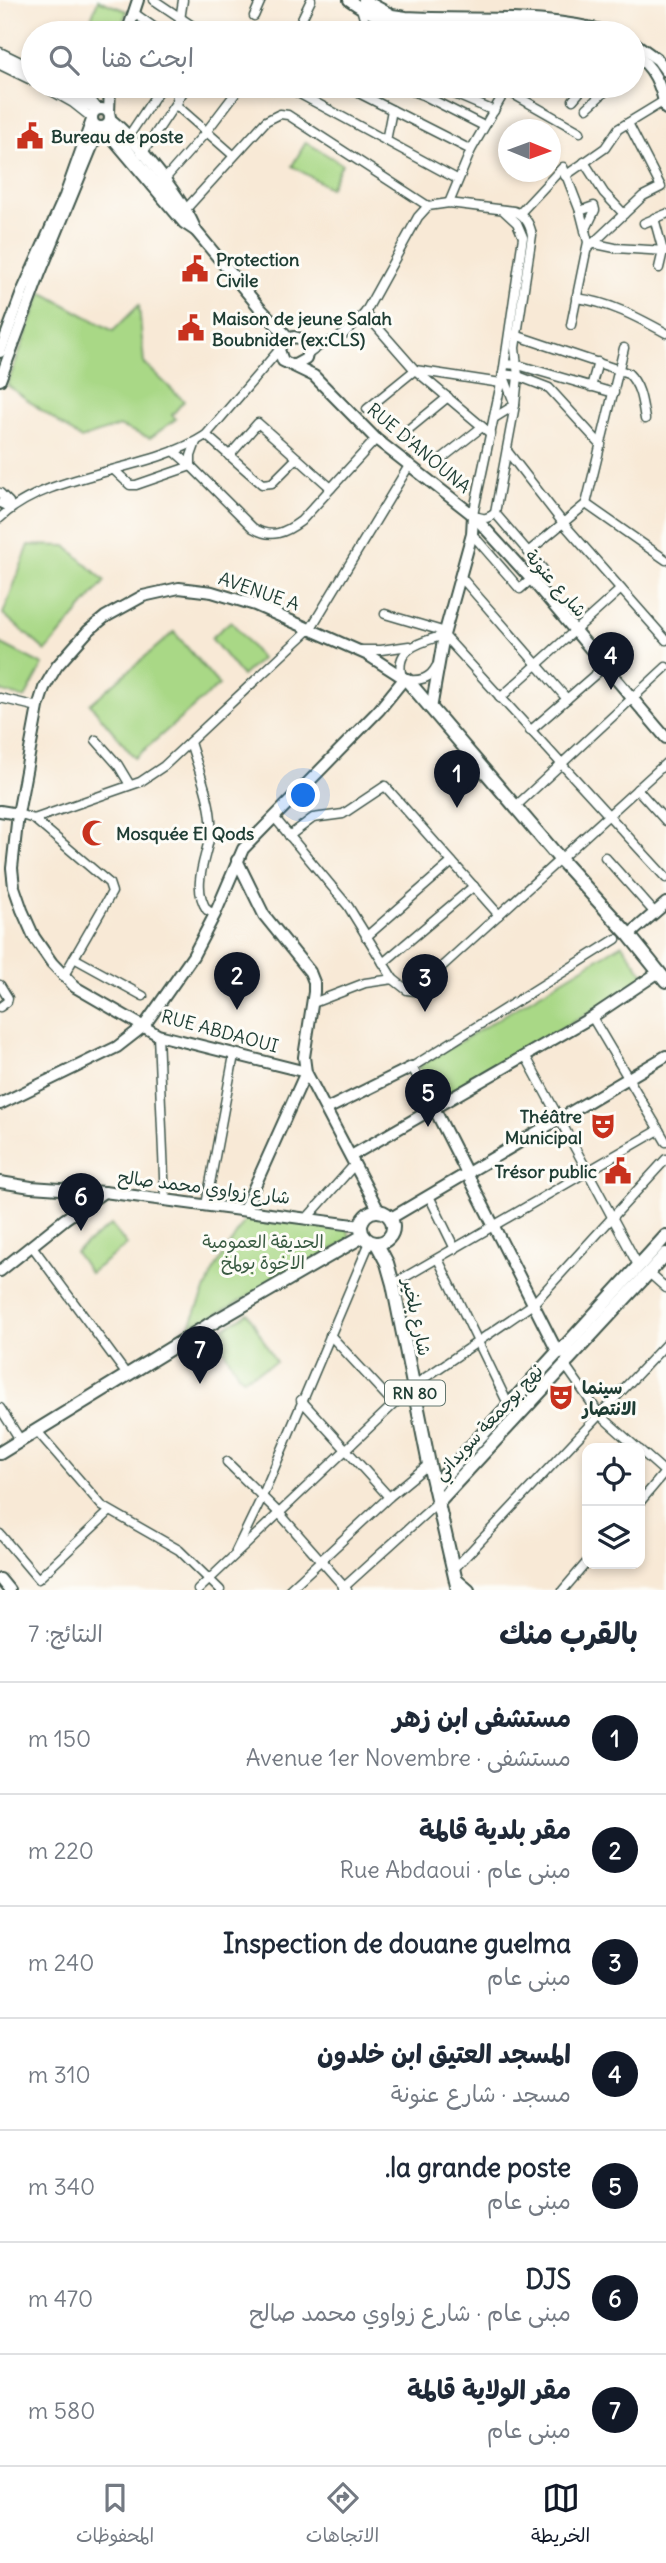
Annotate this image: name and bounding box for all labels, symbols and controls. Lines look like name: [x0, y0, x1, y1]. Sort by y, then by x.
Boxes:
search box: [21, 21, 645, 98]
icon: search: [45, 41, 83, 79]
text: ابحث هنا: [101, 41, 194, 74]
north arrow: [498, 119, 561, 182]
public building icon: Bureau de poste: [15, 121, 45, 151]
place label: Bureau de poste: [51, 125, 184, 148]
place label: Protection Civile: [216, 248, 300, 292]
public building icon: Protection Civile: [180, 254, 210, 284]
place label: Maison de jeune Salah Boubnider (ex:CLS): [212, 307, 393, 351]
public building icon: Maison de jeune Salah Boubnider (ex:CLS): [176, 313, 206, 343]
street label: RUE D'ANOUNA: [362, 398, 476, 498]
street label: شارع عنونة: [520, 544, 592, 622]
street label: AVENUE A: [216, 566, 302, 616]
pin: 4: [588, 632, 634, 690]
pin: 1: [434, 750, 480, 808]
your location: [286, 778, 320, 812]
mosque icon: Mosquée El Qods: [80, 818, 110, 848]
place label: Mosquée El Qods: [116, 822, 254, 845]
pin: 2: [214, 952, 260, 1010]
pin: 3: [402, 954, 448, 1012]
street label: RUE ABDAOUI: [159, 1004, 281, 1058]
pin: 5: [405, 1069, 451, 1127]
place label: Théâtre Municipal: [505, 1105, 582, 1149]
theatre icon: Théâtre Municipal: [588, 1111, 618, 1141]
public building icon: Trésor public: [603, 1156, 633, 1186]
place label: Trésor public: [494, 1160, 597, 1183]
street label: شارع زواوي محمد صالح: [116, 1165, 291, 1211]
pin: 6: [58, 1173, 104, 1231]
park label: الحديقة العمومية الاخوة بولمخ: [202, 1230, 324, 1275]
street label: شارع بلخير: [396, 1274, 436, 1358]
pin: 7: [177, 1326, 223, 1384]
street label: نهج بوجمعة سويداني: [428, 1359, 551, 1488]
place label: سينما الانتصار: [581, 1376, 636, 1420]
road number: RN 80: [385, 1380, 445, 1406]
theatre icon: سينما الانتصار: [546, 1382, 576, 1412]
map controls: [582, 1443, 645, 1569]
button: locate: [582, 1443, 645, 1506]
button: layers: [582, 1506, 645, 1569]
text: بالقرب منك: [499, 1614, 638, 1652]
text: النتائج: 7: [28, 1619, 103, 1648]
text: مستشفى ابن زهر: [393, 1701, 571, 1734]
text: 150 m: [28, 1724, 91, 1753]
text: 1: [610, 1724, 620, 1753]
text: مستشفى · Avenue 1er Novembre: [246, 1743, 571, 1772]
text: مقر بلدية قالمة: [419, 1813, 571, 1846]
text: 220 m: [28, 1836, 94, 1865]
text: 2: [609, 1836, 621, 1865]
text: مبنى عام · Rue Abdaoui: [339, 1855, 571, 1884]
text: Inspection de douane guelma: [223, 1927, 571, 1960]
text: 240 m: [28, 1948, 94, 1977]
text: 3: [608, 1948, 622, 1977]
text: مبنى عام: [487, 1962, 571, 1991]
text: المسجد العتيق ابن خلدون: [317, 2037, 571, 2070]
text: 310 m: [28, 2060, 91, 2089]
text: 4: [608, 2060, 622, 2089]
text: مسجد · شارع عنونة: [391, 2079, 571, 2108]
text: la grande poste.: [385, 2151, 571, 2184]
text: 340 m: [28, 2172, 95, 2201]
text: 5: [608, 2172, 622, 2201]
text: مبنى عام: [487, 2186, 571, 2215]
text: DJS: [526, 2263, 571, 2296]
text: 470 m: [28, 2284, 93, 2313]
text: 6: [608, 2284, 622, 2313]
text: مبنى عام · شارع زواوي محمد صالح: [249, 2298, 571, 2327]
text: مقر الولاية قالمة: [407, 2373, 571, 2406]
text: 580 m: [28, 2396, 95, 2425]
text: 7: [609, 2396, 621, 2425]
text: مبنى عام: [487, 2415, 571, 2444]
tab: المحفوظات: [76, 2479, 154, 2552]
tab: الاتجاهات: [306, 2479, 379, 2552]
tab: الخريطة: [531, 2479, 590, 2552]

